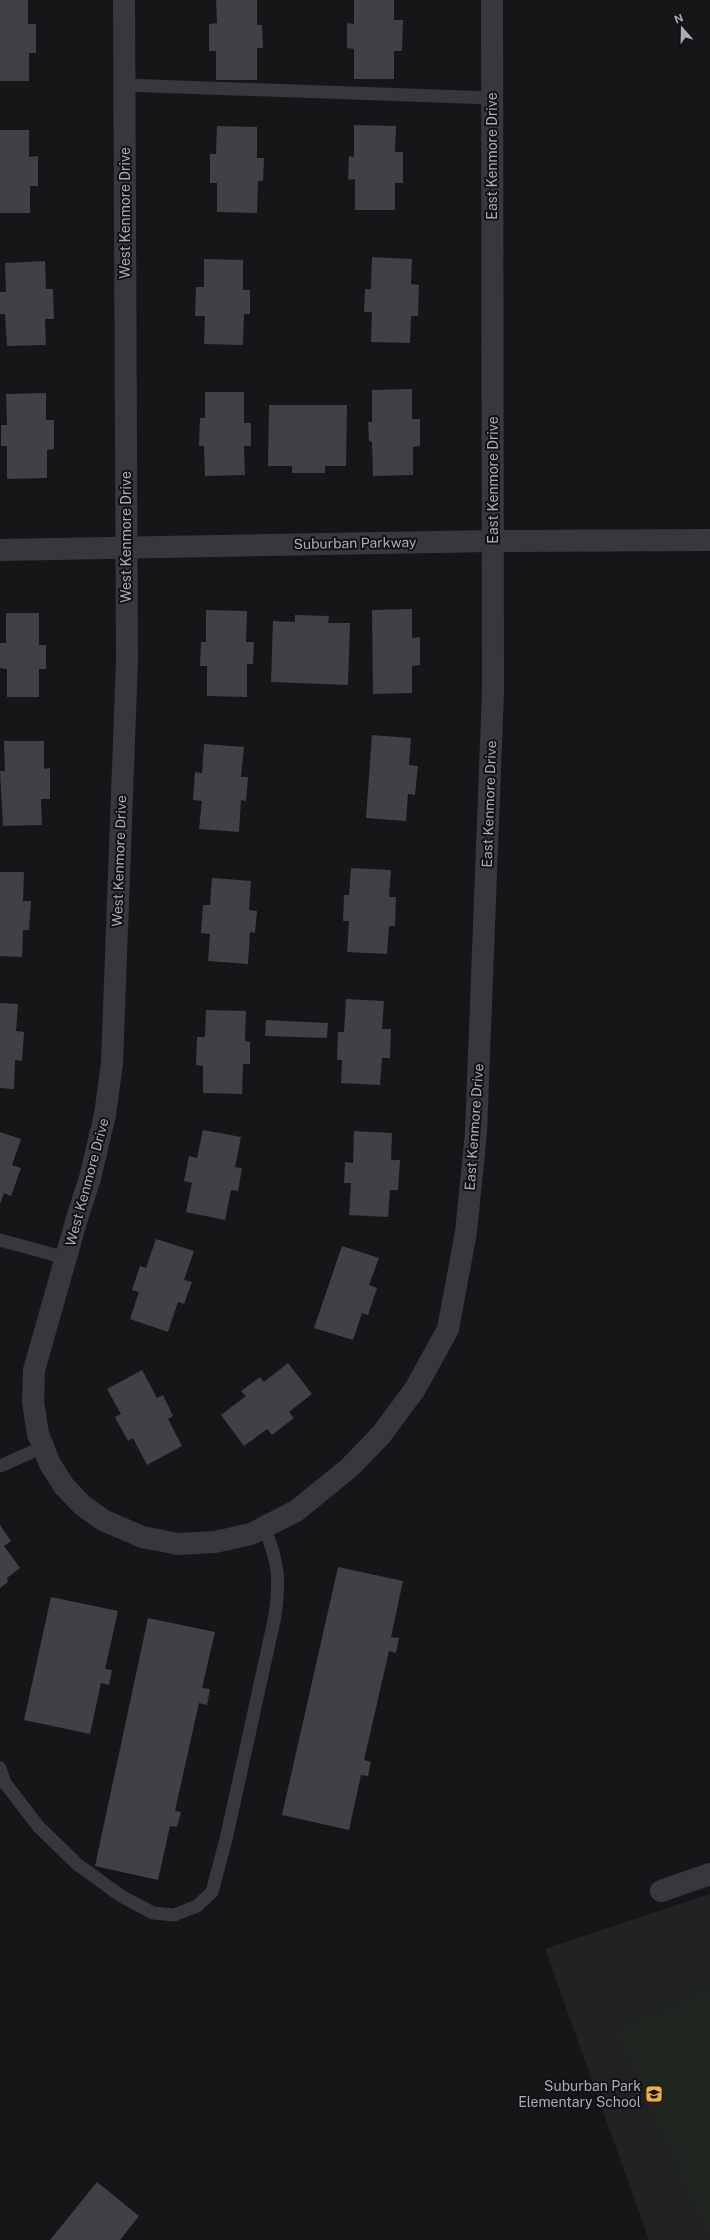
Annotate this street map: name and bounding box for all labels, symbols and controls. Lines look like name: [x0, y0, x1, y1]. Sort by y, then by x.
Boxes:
north arrow: [662, 8, 702, 48]
text: N: [672, 11, 685, 26]
street label: East Kenmore Drive: [484, 92, 500, 220]
street label: West Kenmore Drive: [117, 147, 133, 279]
street label: East Kenmore Drive: [485, 416, 501, 544]
street label: West Kenmore Drive: [118, 471, 134, 603]
street label: Suburban Parkway: [293, 534, 417, 552]
street label: East Kenmore Drive: [479, 740, 499, 868]
street label: West Kenmore Drive: [109, 795, 129, 927]
street label: East Kenmore Drive: [462, 1063, 486, 1191]
street label: West Kenmore Drive: [62, 1116, 112, 1248]
place label: Suburban Park Elementary School: [518, 2078, 641, 2110]
school or university icon: Suburban Park Elementary School: [644, 2084, 664, 2104]

